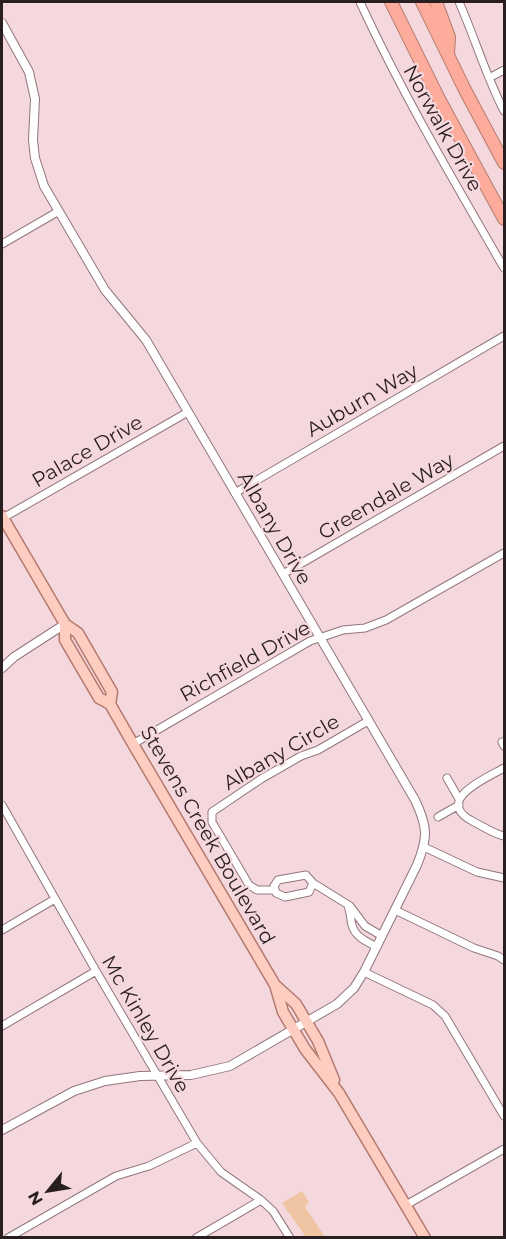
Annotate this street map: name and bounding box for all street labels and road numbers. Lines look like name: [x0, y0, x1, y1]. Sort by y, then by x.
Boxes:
street label: Norwalk Drive: [398, 60, 488, 196]
street label: Auburn Way: [302, 358, 422, 442]
street label: Palace Drive: [27, 410, 147, 492]
street label: Greendale Way: [314, 447, 458, 544]
street label: Albany Drive: [233, 467, 317, 589]
street label: Richfield Drive: [176, 615, 314, 707]
street label: Albany Circle: [219, 709, 343, 795]
street label: Stevens Creek Boulevard: [136, 721, 280, 949]
street label: Mc Kinley Drive: [97, 951, 195, 1097]

